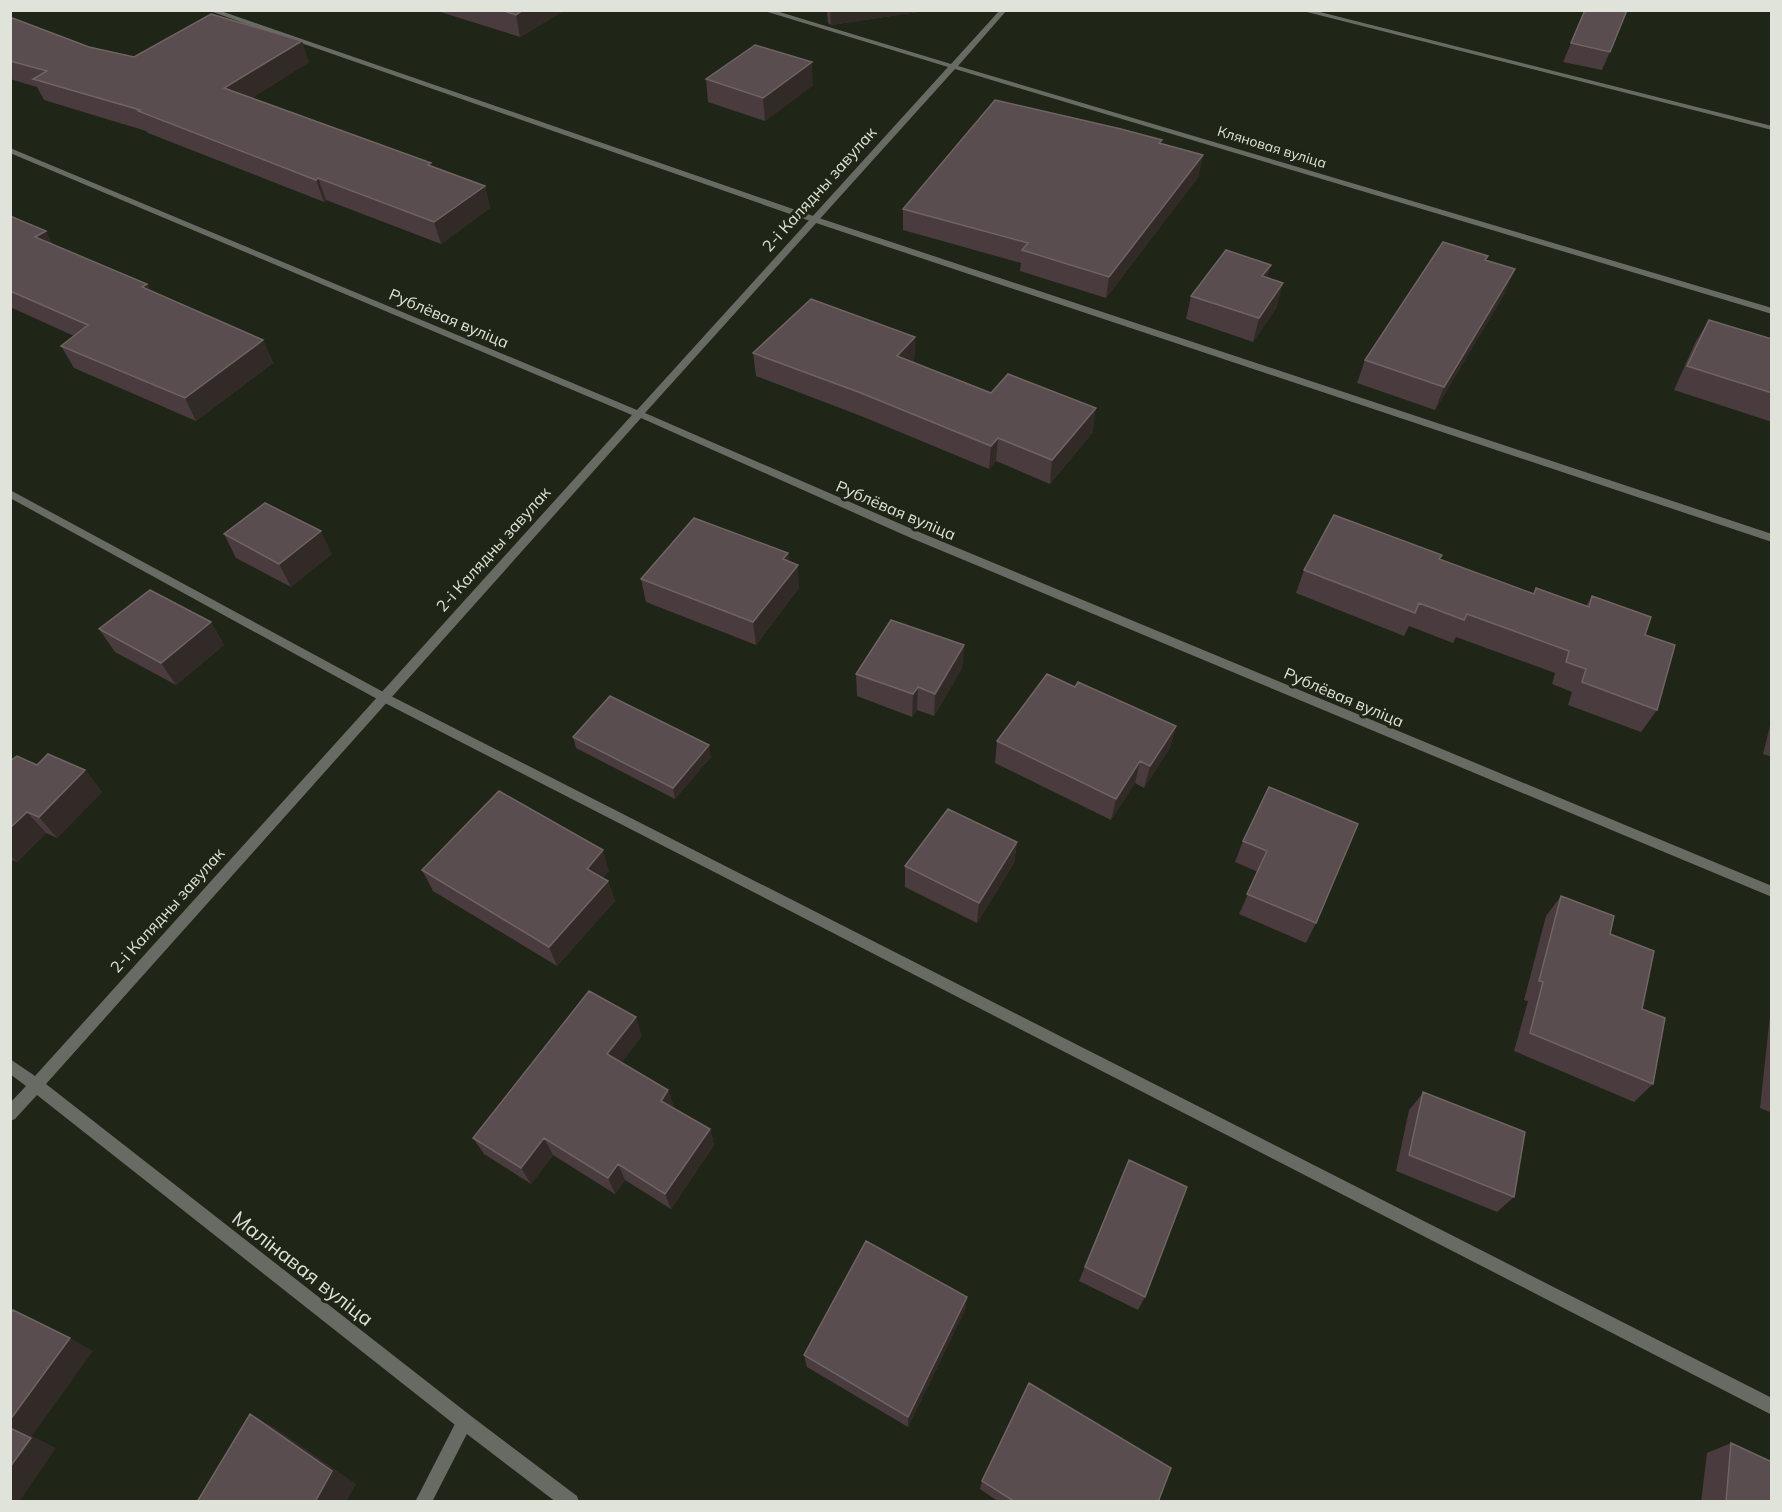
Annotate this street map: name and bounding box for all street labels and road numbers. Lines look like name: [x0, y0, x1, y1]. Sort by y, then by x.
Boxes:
street label: 2-і Калядны завулак: [758, 122, 881, 256]
street label: Кляновая вуліца: [1215, 122, 1329, 172]
street label: Рублёвая вуліца: [386, 284, 512, 352]
street label: Рублёвая вуліца: [833, 476, 959, 544]
street label: 2-і Калядны завулак: [432, 482, 555, 616]
street label: Рублёвая вуліца: [1281, 663, 1407, 731]
street label: 2-і Калядны завулак: [106, 843, 229, 977]
street label: Малінавая вуліца: [227, 1205, 379, 1331]

